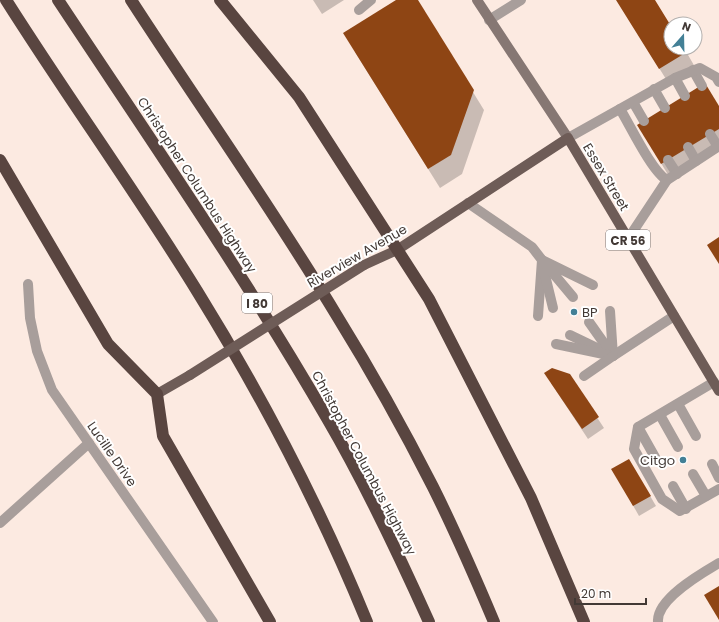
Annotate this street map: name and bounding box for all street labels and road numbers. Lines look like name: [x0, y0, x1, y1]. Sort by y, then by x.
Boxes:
street label: Christopher Columbus Highway: [133, 93, 262, 277]
street label: Essex Street: [578, 140, 634, 215]
street label: Riverview Avenue: [303, 220, 411, 292]
road number: CR 56: [606, 230, 650, 250]
road number: I 80: [242, 293, 272, 313]
street label: Christopher Columbus Highway: [307, 367, 421, 559]
street label: Lucille Drive: [83, 418, 141, 490]

